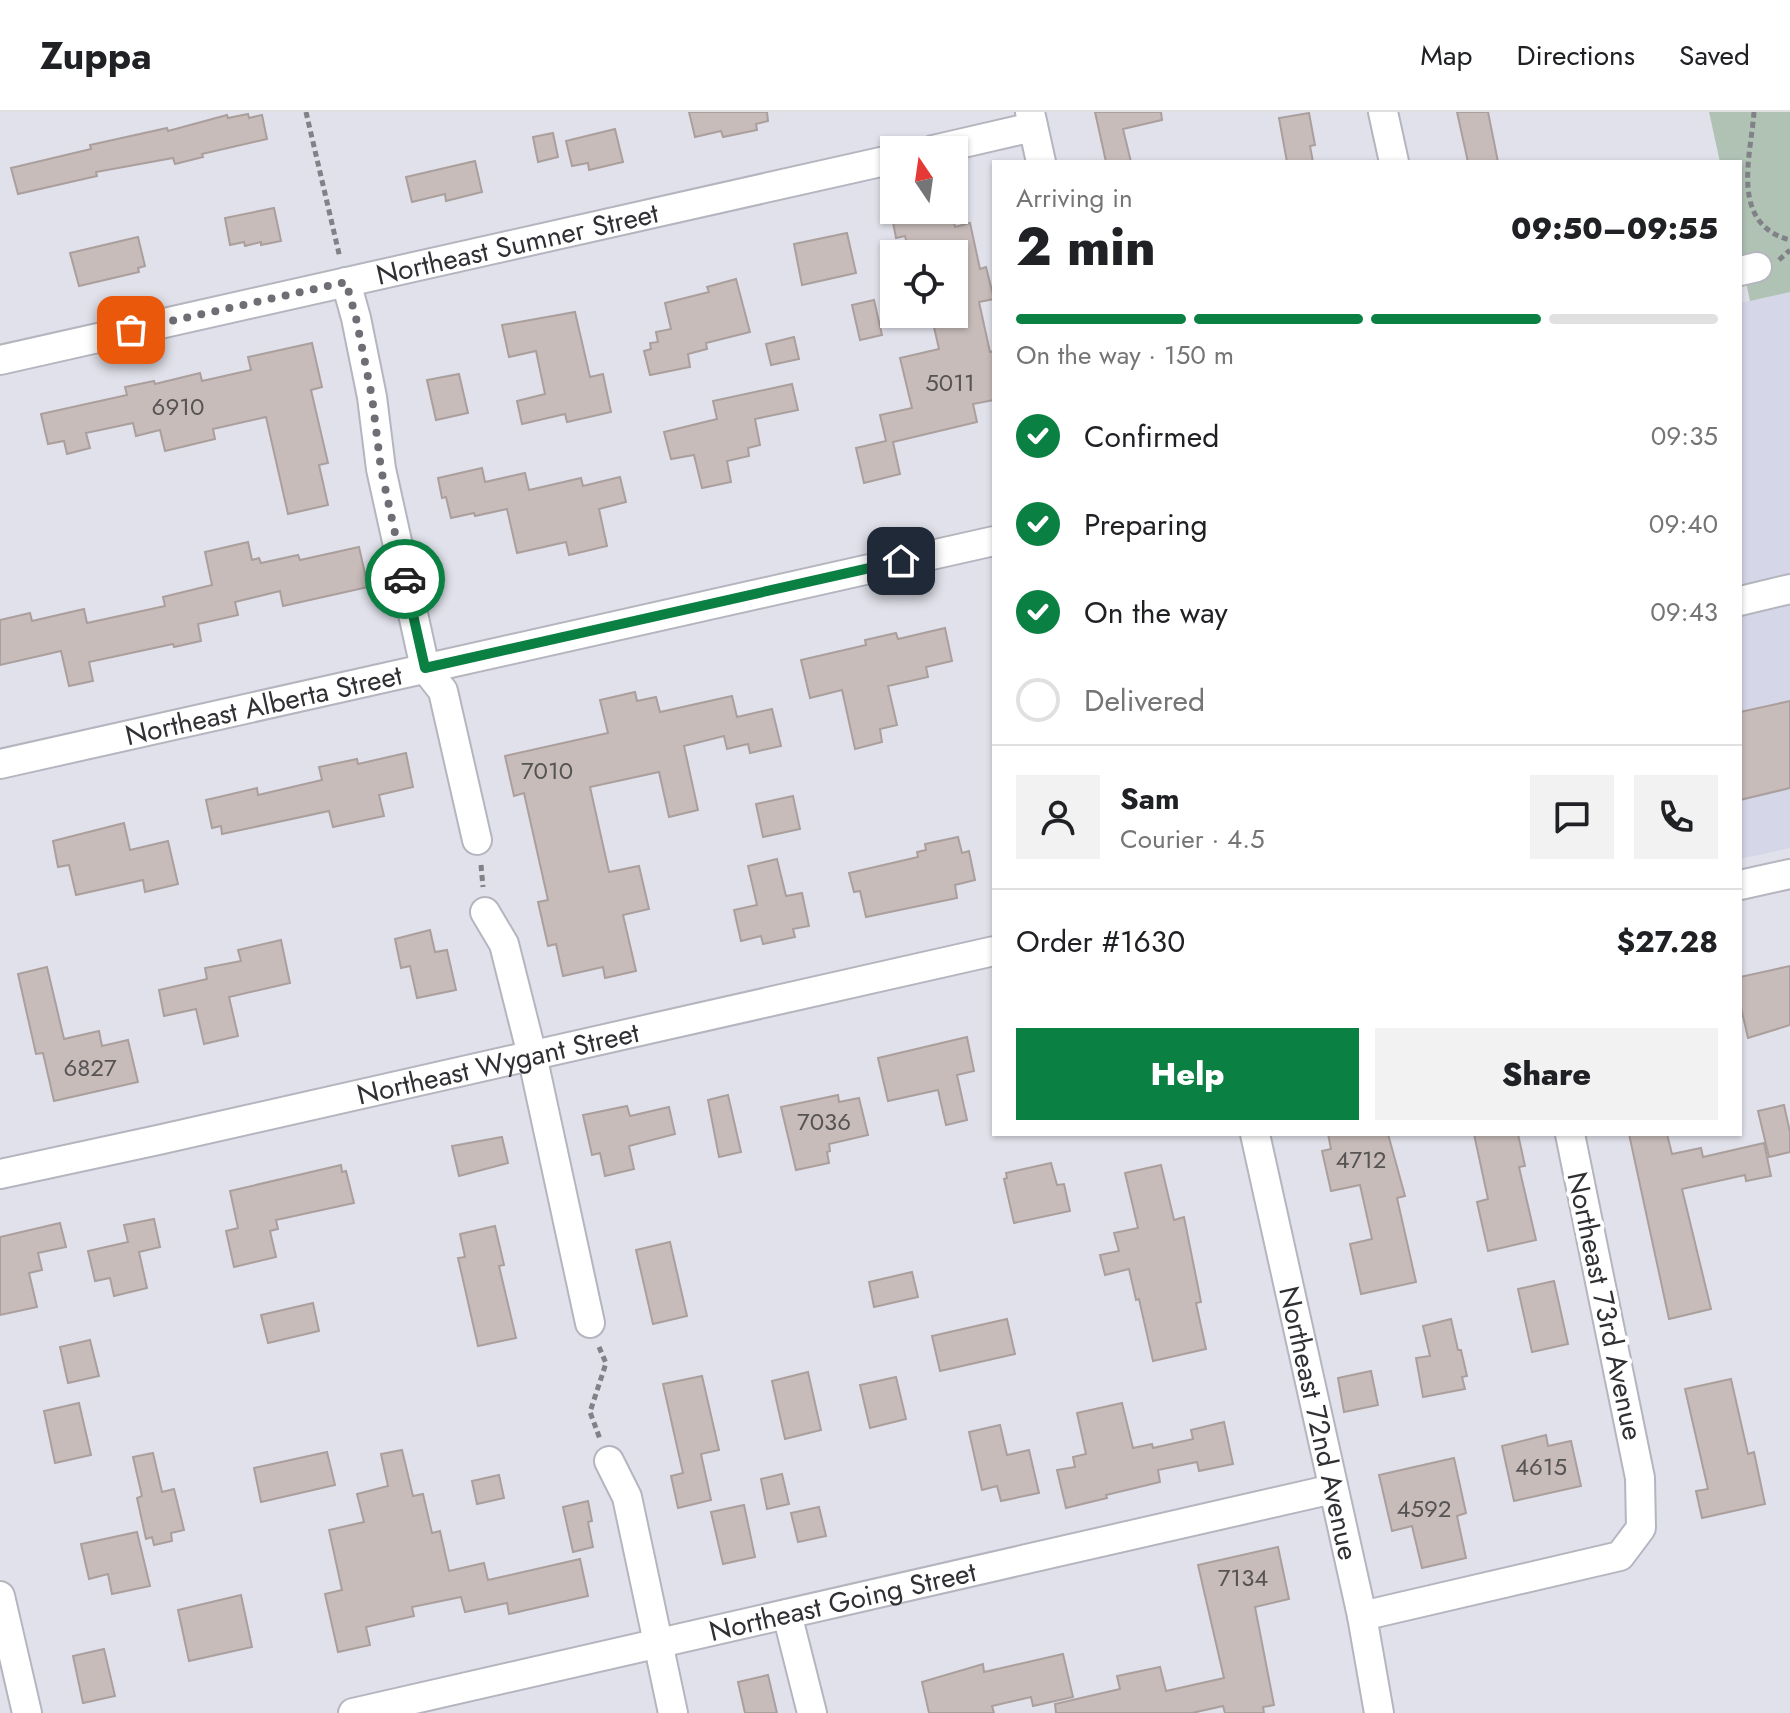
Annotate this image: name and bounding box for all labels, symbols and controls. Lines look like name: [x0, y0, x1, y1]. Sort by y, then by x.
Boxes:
text: Zuppa: [40, 28, 152, 83]
text: Map: [1420, 35, 1472, 76]
text: Directions: [1516, 35, 1635, 76]
text: Saved: [1679, 35, 1750, 76]
north arrow: [880, 136, 968, 224]
map controls: [880, 136, 968, 328]
text: Arriving in: [1016, 179, 1133, 217]
street label: Northeast Sumner Street: [372, 192, 662, 295]
text: 09:50–09:55: [1511, 207, 1718, 250]
text: 2 min: [1016, 209, 1156, 285]
button: locate: [880, 240, 968, 328]
pin: [97, 296, 165, 364]
icon: bag: [109, 308, 153, 352]
text: On the way · 150 m: [1016, 336, 1234, 374]
house number: 5011: [925, 365, 975, 400]
house number: 6910: [152, 389, 204, 424]
icon: check: [1016, 414, 1060, 458]
text: Confirmed: [1084, 415, 1219, 458]
text: 09:35: [1651, 417, 1718, 455]
icon: check: [1016, 502, 1060, 546]
text: Preparing: [1084, 503, 1208, 546]
text: 09:40: [1649, 505, 1718, 543]
pin: [867, 527, 935, 595]
courier: [365, 539, 445, 619]
icon: home: [879, 539, 923, 583]
icon: car: [383, 557, 427, 601]
icon: check: [1016, 590, 1060, 634]
text: On the way: [1084, 591, 1228, 634]
text: 09:43: [1650, 593, 1718, 631]
street label: Northeast Alberta Street: [121, 654, 406, 756]
text: Delivered: [1084, 679, 1205, 722]
house number: 7010: [521, 753, 573, 788]
button: person: [1016, 775, 1100, 859]
button: chat: [1530, 775, 1614, 859]
button: phone: [1634, 775, 1718, 859]
text: Sam: [1120, 777, 1180, 820]
text: Courier · 4.5: [1120, 820, 1265, 858]
text: Order #1630: [1016, 920, 1185, 963]
text: $27.28: [1616, 920, 1718, 963]
street label: Northeast Wygant Street: [353, 1011, 643, 1115]
button: Help: [1016, 1028, 1359, 1120]
button: Share: [1375, 1028, 1718, 1120]
house number: 6827: [63, 1050, 117, 1085]
house number: 7036: [797, 1104, 851, 1139]
house number: 4712: [1335, 1142, 1387, 1177]
street label: Northeast 73rd Avenue: [1557, 1168, 1653, 1444]
street label: Northeast 72nd Avenue: [1269, 1282, 1369, 1564]
house number: 4615: [1515, 1449, 1567, 1484]
house number: 4592: [1396, 1491, 1452, 1526]
street label: Northeast Going Street: [705, 1551, 980, 1651]
house number: 7134: [1218, 1560, 1268, 1595]

